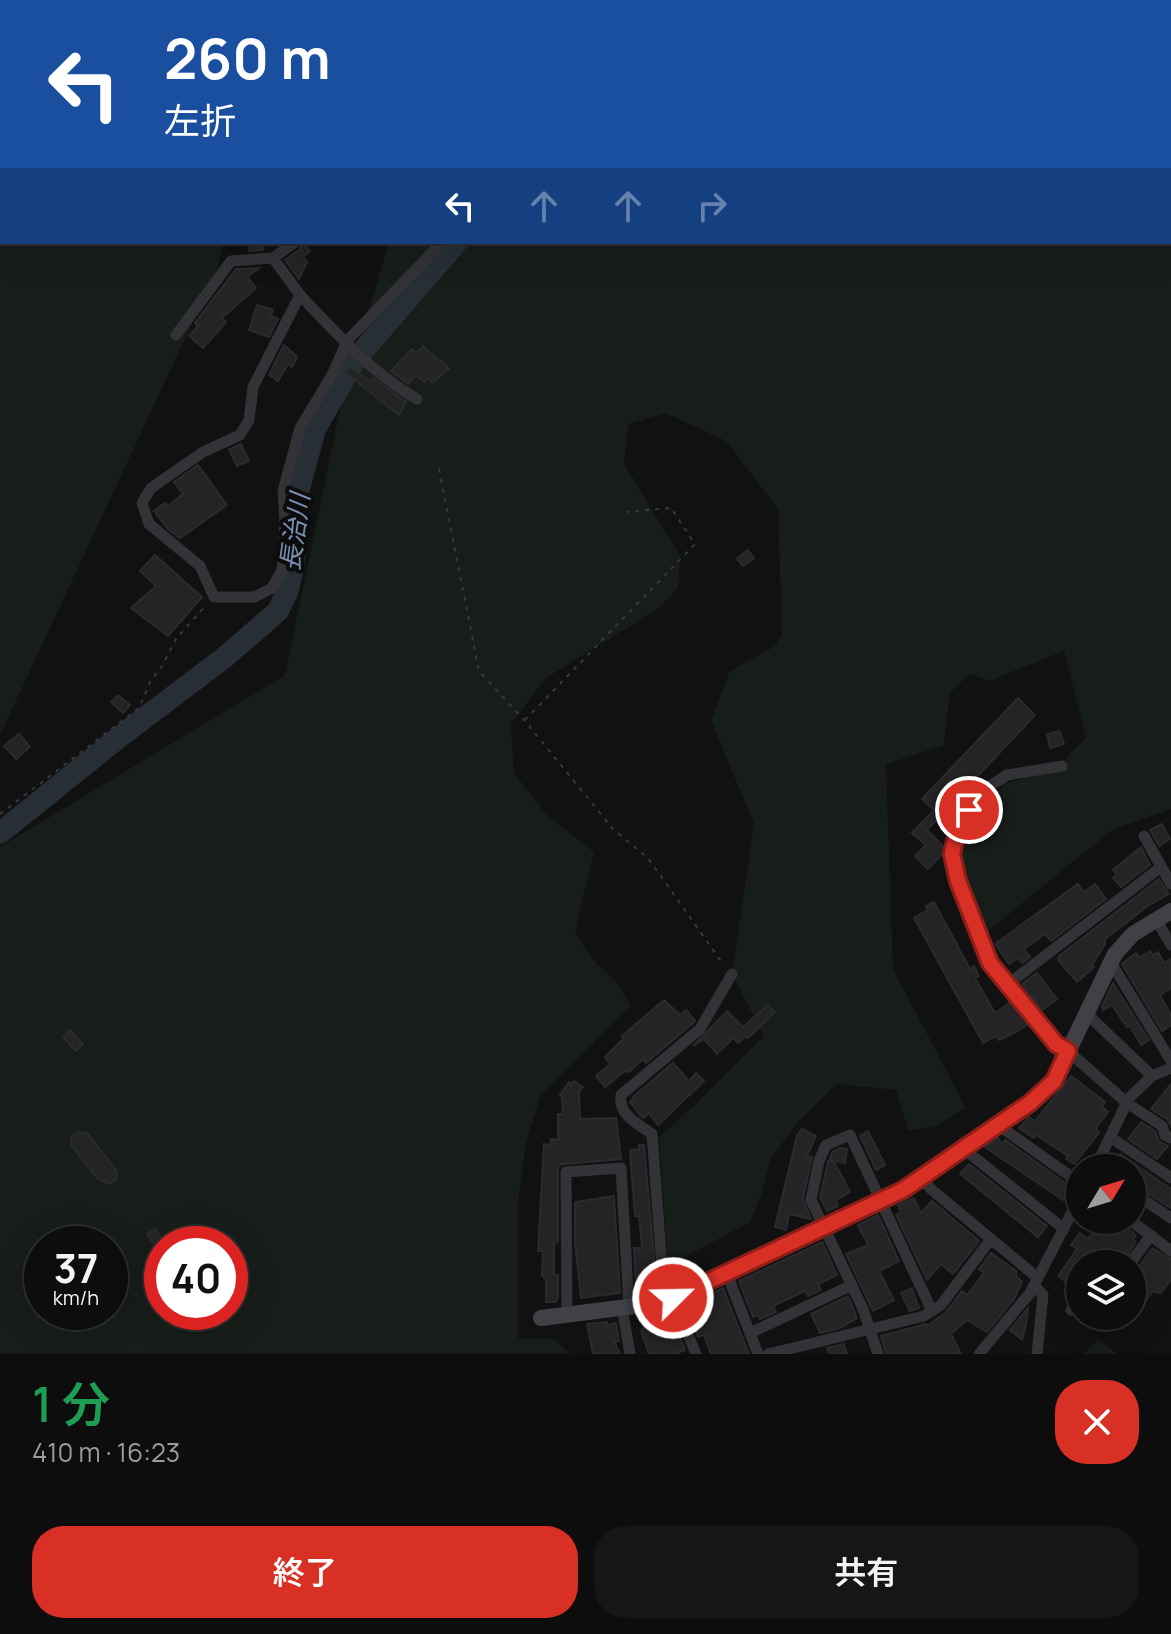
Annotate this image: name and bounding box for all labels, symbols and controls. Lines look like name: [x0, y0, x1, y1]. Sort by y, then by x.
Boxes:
text: 260 m: [164, 19, 331, 96]
icon: left: [32, 32, 136, 136]
text: 左折: [164, 96, 236, 145]
icon: left: [438, 184, 482, 228]
icon: ahead: [522, 184, 566, 228]
icon: ahead: [606, 184, 650, 228]
icon: right: [690, 184, 734, 228]
water label: 長治川: [271, 488, 318, 573]
pin: [935, 776, 1003, 844]
icon: arrive: [947, 788, 991, 832]
north arrow: [1066, 1154, 1146, 1234]
map controls: [1066, 1154, 1146, 1330]
speed limit sign: 40: [144, 1226, 248, 1330]
text: 37: [54, 1240, 98, 1295]
button: layers: [1066, 1250, 1146, 1330]
position arrow: [631, 1256, 715, 1340]
text: km/h: [53, 1284, 99, 1311]
text: 1 分: [32, 1371, 110, 1436]
button: close: [1055, 1380, 1139, 1464]
text: 410 m · 16:23: [32, 1434, 180, 1470]
button: 終了: [32, 1526, 578, 1618]
button: 共有: [594, 1526, 1139, 1618]

